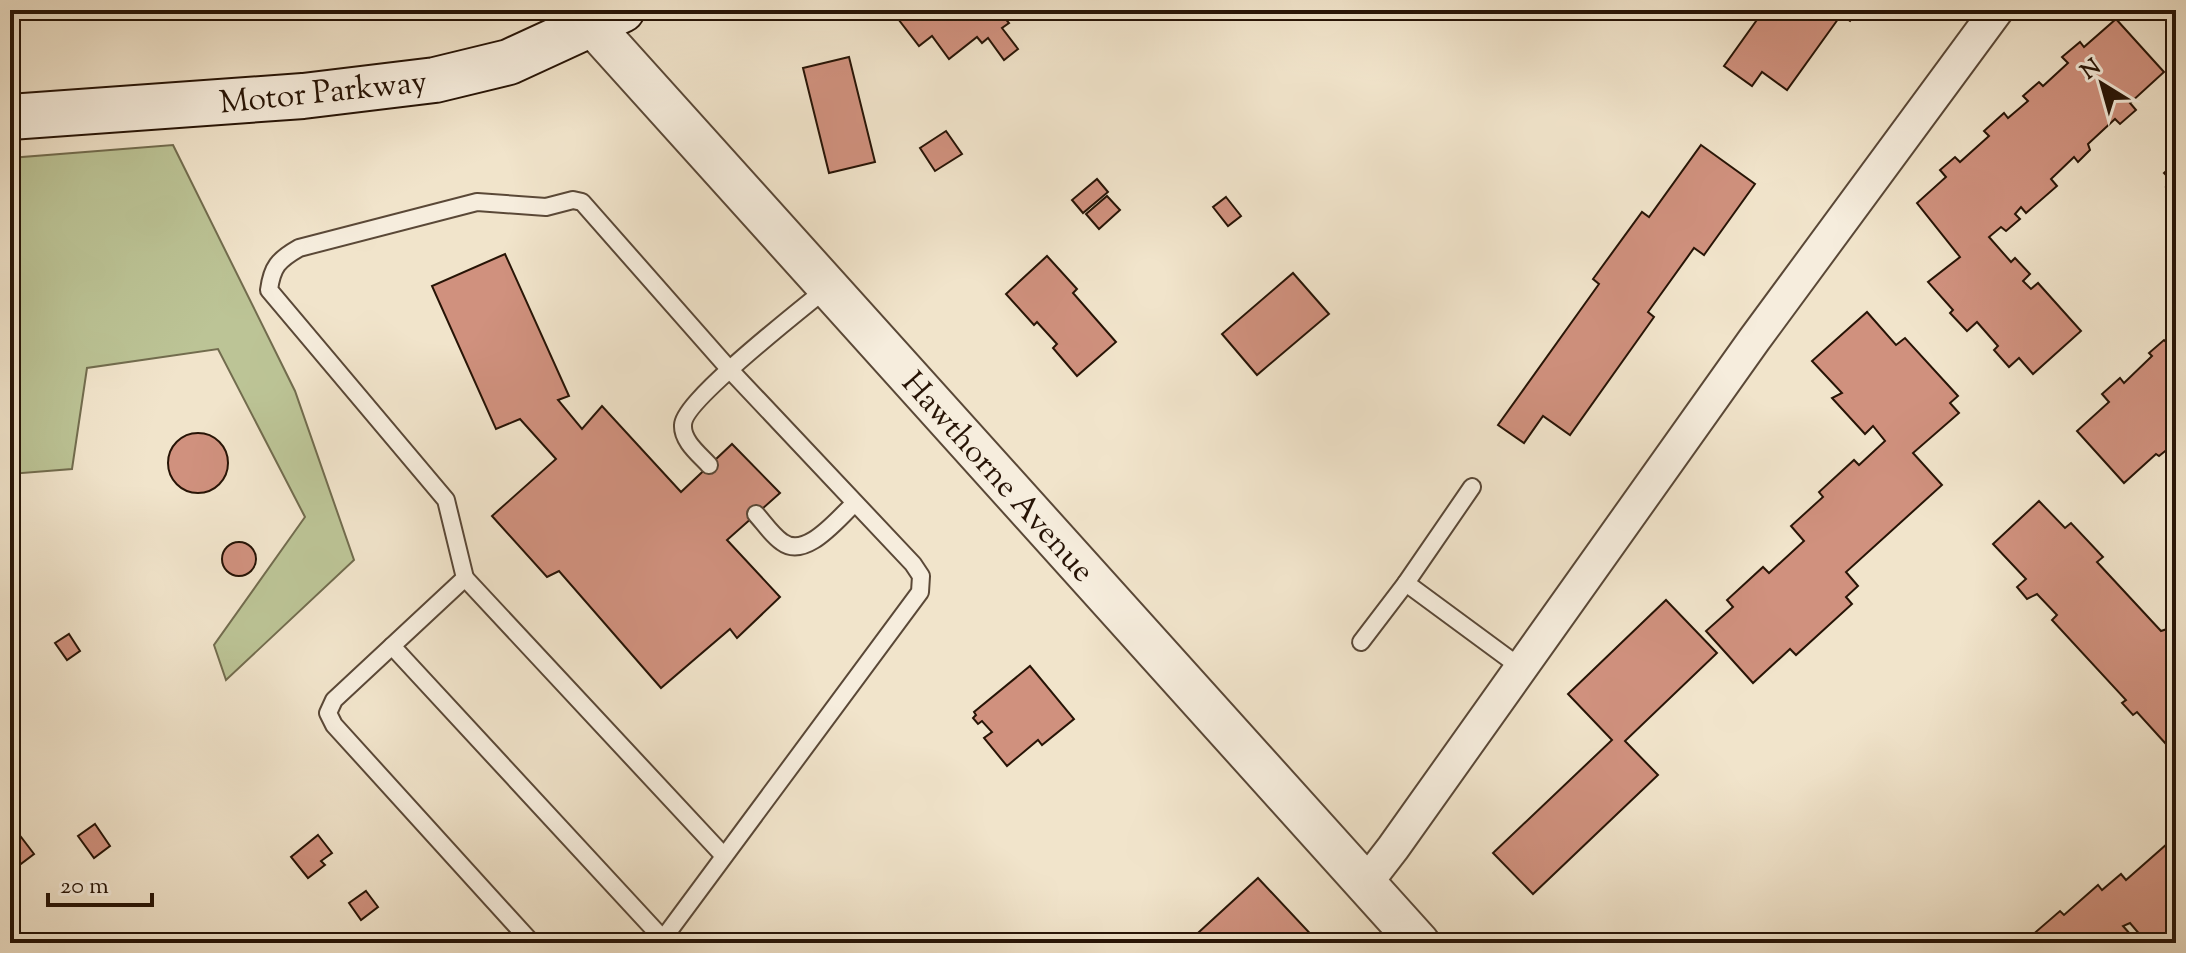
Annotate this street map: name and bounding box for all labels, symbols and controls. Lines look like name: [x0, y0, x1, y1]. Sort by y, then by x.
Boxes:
north arrow: [2062, 44, 2142, 124]
text: N: [2075, 52, 2109, 88]
street label: Motor Parkway: [217, 60, 429, 128]
street label: Hawthorne Avenue: [889, 362, 1104, 594]
scale bar: [48, 857, 152, 907]
text: 20 m: [60, 870, 109, 904]

